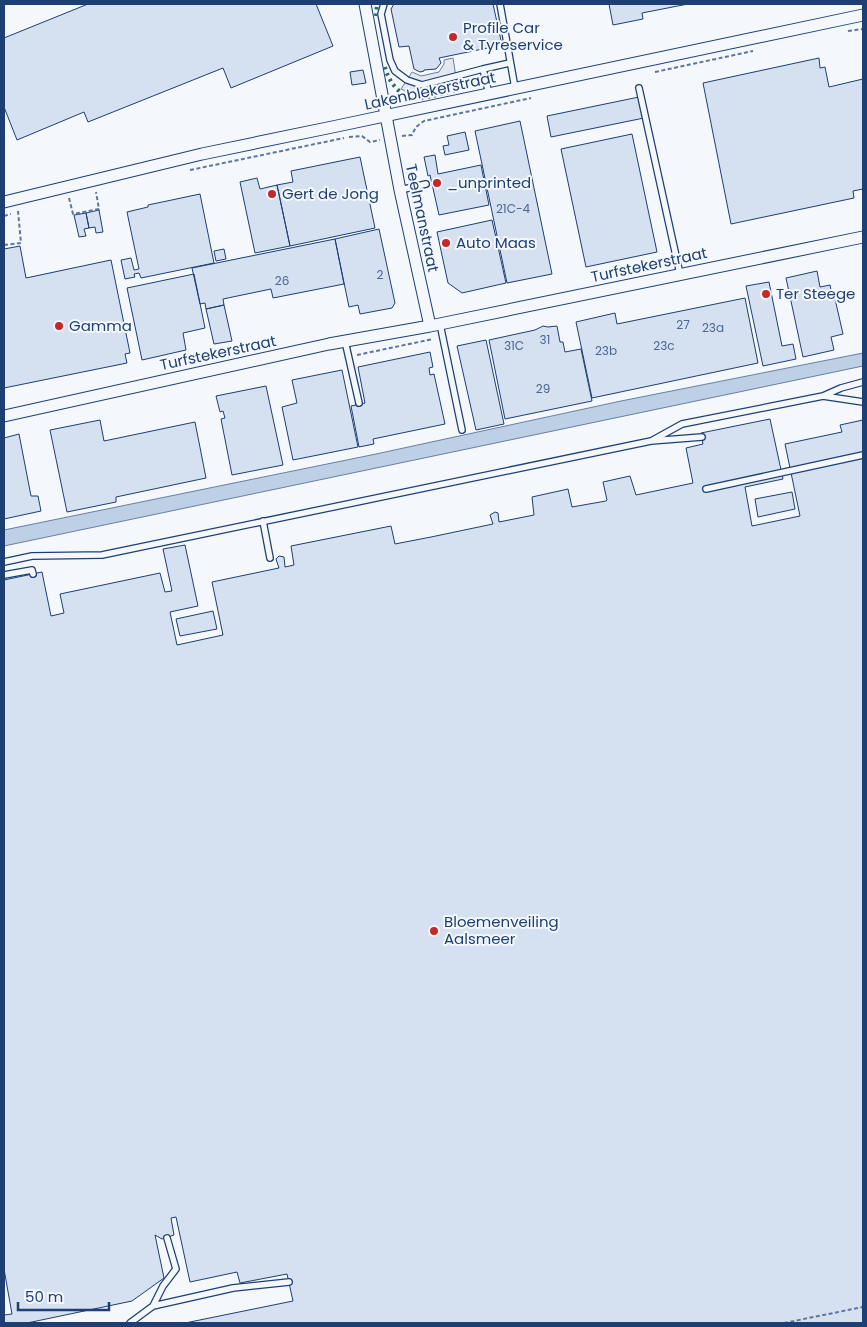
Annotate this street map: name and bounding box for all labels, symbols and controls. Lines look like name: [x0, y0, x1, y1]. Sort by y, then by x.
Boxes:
place label: Profile Car & Tyreservice: [463, 17, 563, 55]
marker: Profile Car & Tyreservice: [447, 31, 459, 43]
street label: Lakenblekerstraat: [362, 66, 497, 115]
street label: Teelmanstraat: [401, 162, 444, 274]
place label: _unprinted: [447, 172, 531, 193]
marker: _unprinted: [431, 177, 443, 189]
place label: Gert de Jong: [282, 183, 379, 204]
marker: Gert de Jong: [266, 188, 278, 200]
house number: 21C-4: [496, 200, 531, 217]
place label: Auto Maas: [456, 232, 536, 253]
marker: Auto Maas: [440, 237, 452, 249]
street label: Turfstekerstraat: [589, 242, 709, 287]
house number: 2: [377, 266, 384, 283]
house number: 26: [275, 272, 289, 289]
place label: Ter Steege: [776, 283, 855, 304]
marker: Ter Steege: [760, 288, 772, 300]
place label: Gamma: [69, 315, 132, 336]
house number: 27: [676, 316, 690, 333]
house number: 23a: [702, 319, 724, 336]
marker: Gamma: [53, 320, 65, 332]
street label: Turfstekerstraat: [158, 330, 278, 375]
house number: 31: [540, 331, 550, 348]
house number: 31C: [504, 337, 524, 354]
house number: 23c: [653, 337, 675, 354]
house number: 23b: [595, 342, 617, 359]
house number: 29: [536, 380, 550, 397]
place label: Bloemenveiling Aalsmeer: [444, 911, 559, 949]
marker: Bloemenveiling Aalsmeer: [428, 925, 440, 937]
scale bar: [18, 1280, 109, 1312]
text: 50 m: [25, 1286, 63, 1307]

